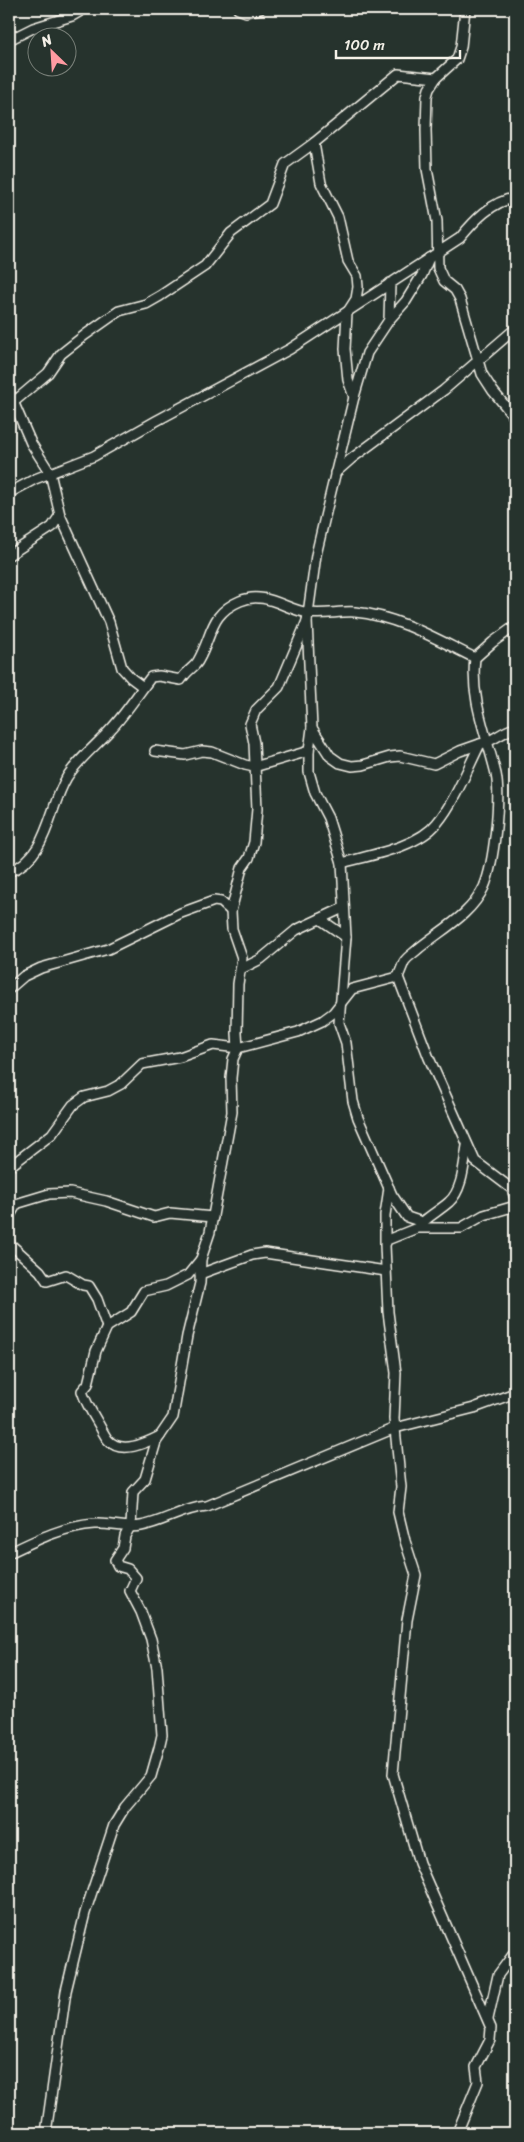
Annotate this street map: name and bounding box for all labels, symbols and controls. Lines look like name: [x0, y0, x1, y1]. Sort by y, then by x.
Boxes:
text: N: [36, 27, 57, 54]
north arrow: [28, 28, 78, 78]
scale bar: [336, 28, 460, 60]
text: 100 m: [344, 32, 385, 58]

